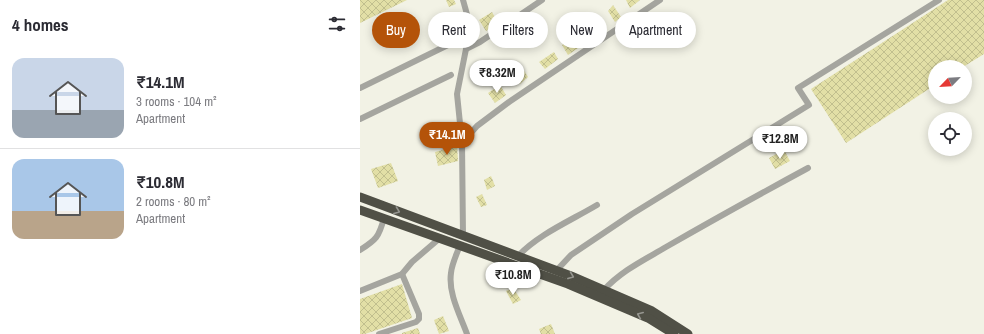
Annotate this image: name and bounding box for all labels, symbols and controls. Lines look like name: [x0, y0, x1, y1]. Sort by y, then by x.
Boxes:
chip: Buy: [372, 12, 420, 48]
chip: Rent: [428, 12, 480, 48]
chip: Filters: [488, 12, 548, 48]
chip: New: [556, 12, 607, 48]
chip: Apartment: [615, 12, 696, 48]
text: 4 homes: [12, 13, 69, 36]
icon: filters: [326, 13, 348, 35]
pin: ₹8.32M: [464, 60, 530, 94]
north arrow: [928, 60, 972, 104]
map controls: [928, 60, 972, 156]
text: ₹8.32M: [478, 64, 516, 81]
text: ₹14.1M: [136, 70, 185, 93]
icon: home: [44, 74, 92, 122]
text: 3 rooms · 104 m²: [136, 93, 217, 110]
text: Apartment: [136, 110, 185, 127]
button: locate: [928, 112, 972, 156]
pin: ₹14.1M: [414, 122, 480, 156]
text: ₹14.1M: [428, 126, 466, 143]
pin: ₹12.8M: [747, 126, 813, 160]
text: ₹12.8M: [761, 130, 799, 147]
text: ₹10.8M: [136, 170, 185, 193]
icon: home: [44, 175, 92, 223]
text: 2 rooms · 80 m²: [136, 193, 211, 210]
one-way arrow: [393, 206, 400, 215]
text: Apartment: [136, 210, 185, 227]
pin: ₹10.8M: [480, 262, 546, 296]
text: ₹10.8M: [494, 266, 532, 283]
one-way arrow: [567, 272, 574, 280]
one-way arrow: [636, 311, 643, 319]

